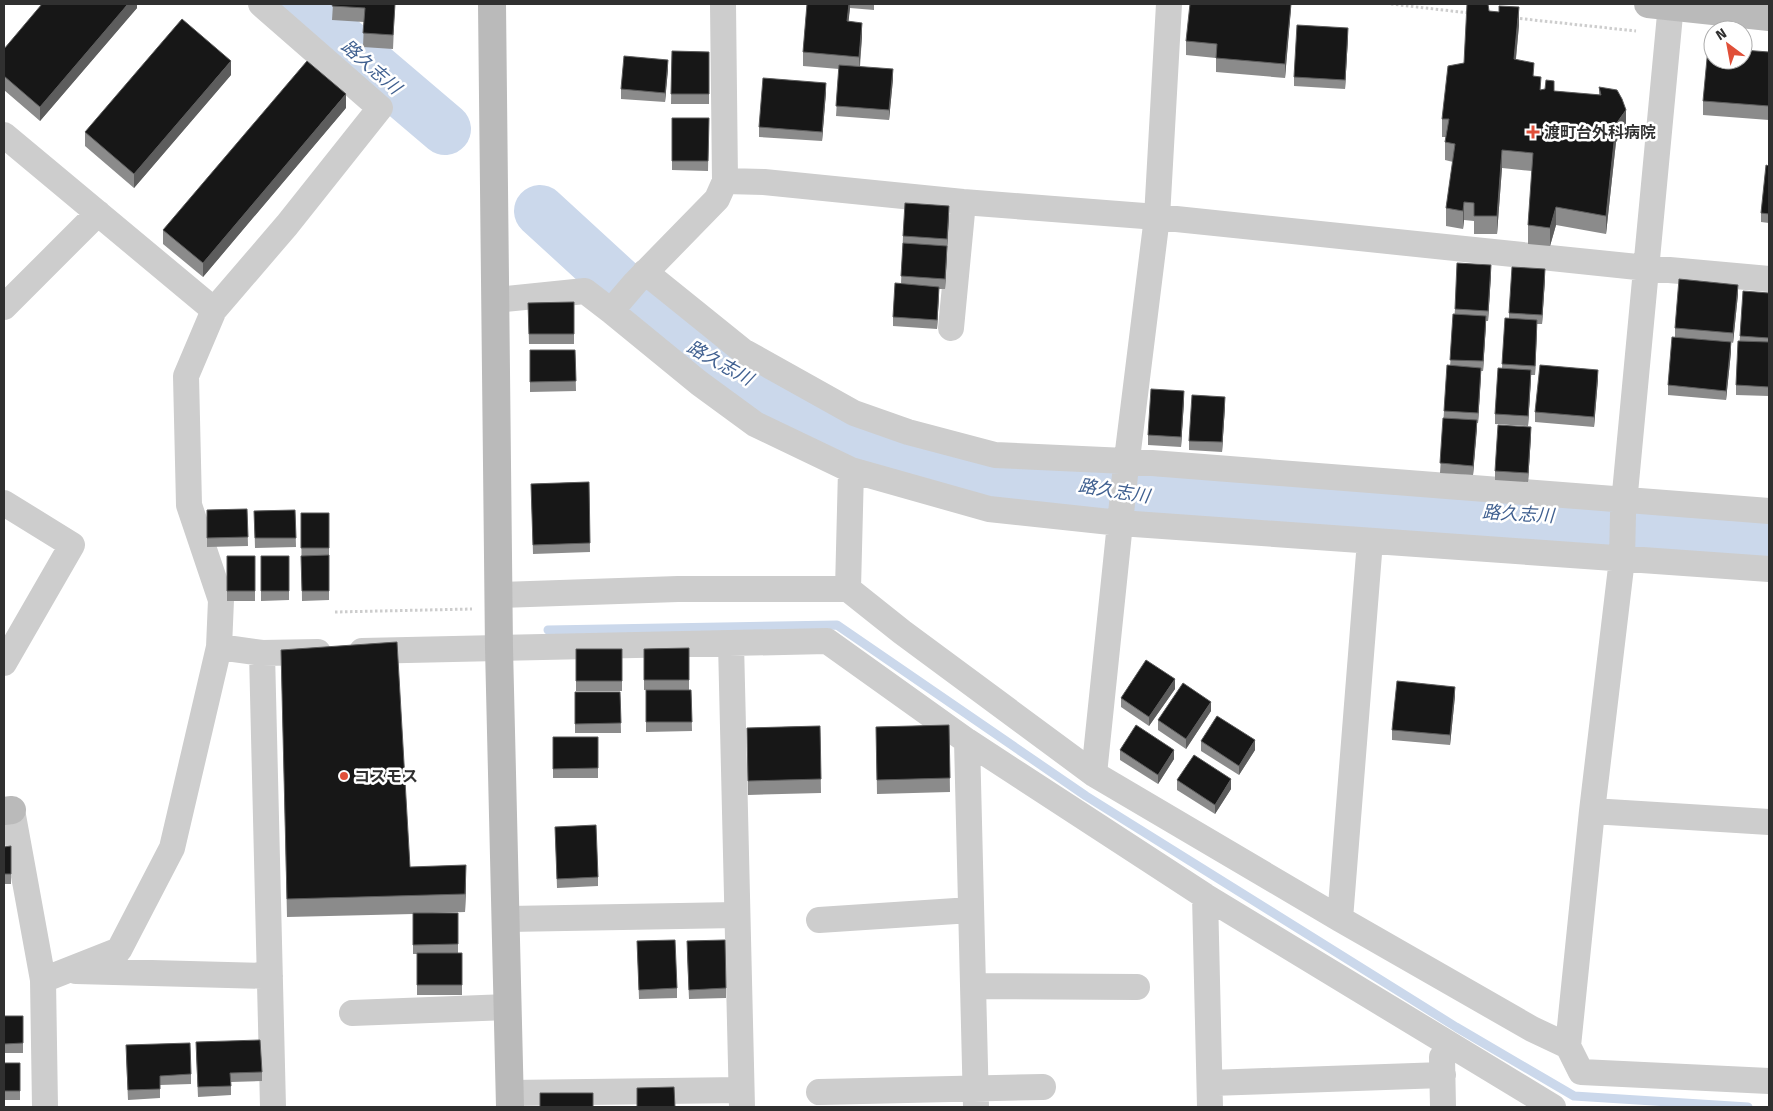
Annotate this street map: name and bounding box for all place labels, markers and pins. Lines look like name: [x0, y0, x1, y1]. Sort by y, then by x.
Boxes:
place label: 渡町台外科病院: [1544, 123, 1656, 142]
marker: 渡町台外科病院: [1526, 125, 1540, 139]
place label: コスモス: [354, 767, 418, 786]
marker: コスモス: [338, 770, 350, 782]

